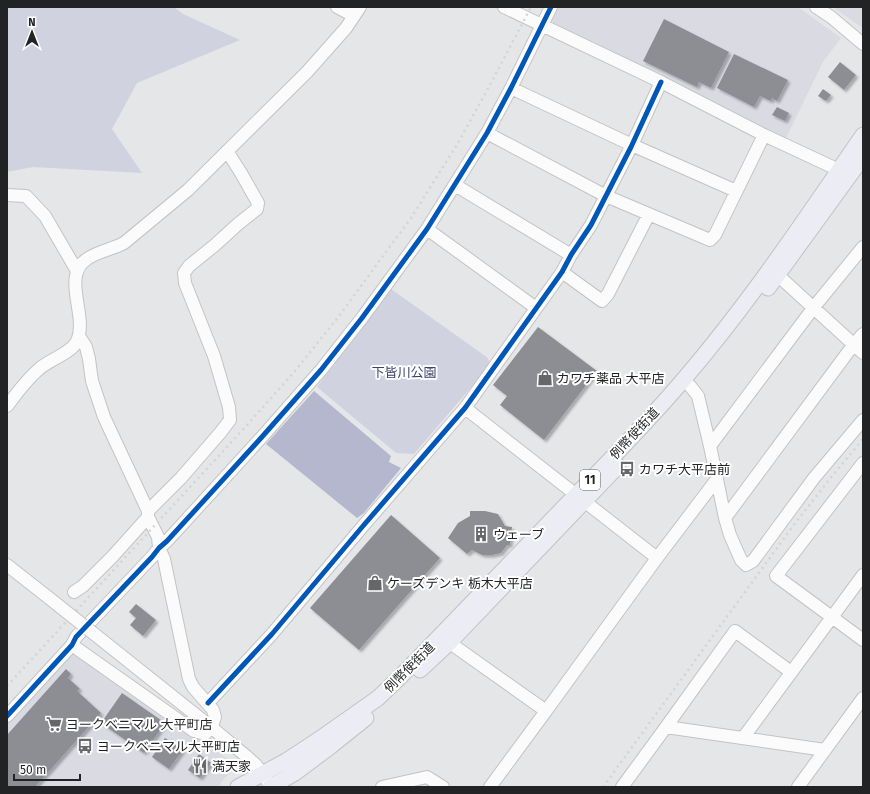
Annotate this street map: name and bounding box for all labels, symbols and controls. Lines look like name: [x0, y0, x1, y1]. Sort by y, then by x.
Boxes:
north arrow: [12, 12, 52, 52]
text: N: [28, 16, 36, 29]
park label: 下皆川公園: [371, 365, 437, 380]
shop icon: カワチ薬品 大平店: [536, 369, 554, 387]
place label: カワチ薬品 大平店: [557, 371, 664, 386]
street label: 例幣使街道: [607, 404, 662, 462]
bus stop icon: カワチ大平店前: [618, 460, 636, 478]
place label: カワチ大平店前: [639, 462, 730, 477]
road number: 11: [580, 470, 600, 490]
building icon: ウェーブ: [472, 525, 490, 543]
place label: ウェーブ: [493, 527, 544, 542]
shop icon: ケーズデンキ 栃木大平店: [366, 574, 384, 592]
place label: ケーズデンキ 栃木大平店: [387, 576, 533, 591]
street label: 例幣使街道: [381, 639, 438, 696]
supermarket icon: ヨークベニマル 大平町店: [45, 715, 63, 733]
place label: ヨークベニマル 大平町店: [66, 717, 212, 732]
bus stop icon: ヨークベニマル大平町店: [76, 737, 94, 755]
place label: ヨークベニマル大平町店: [97, 739, 240, 754]
scale bar: [14, 756, 80, 782]
restaurant icon: 満天家: [191, 757, 209, 775]
place label: 満天家: [212, 759, 251, 774]
text: 50 m: [20, 763, 46, 777]

